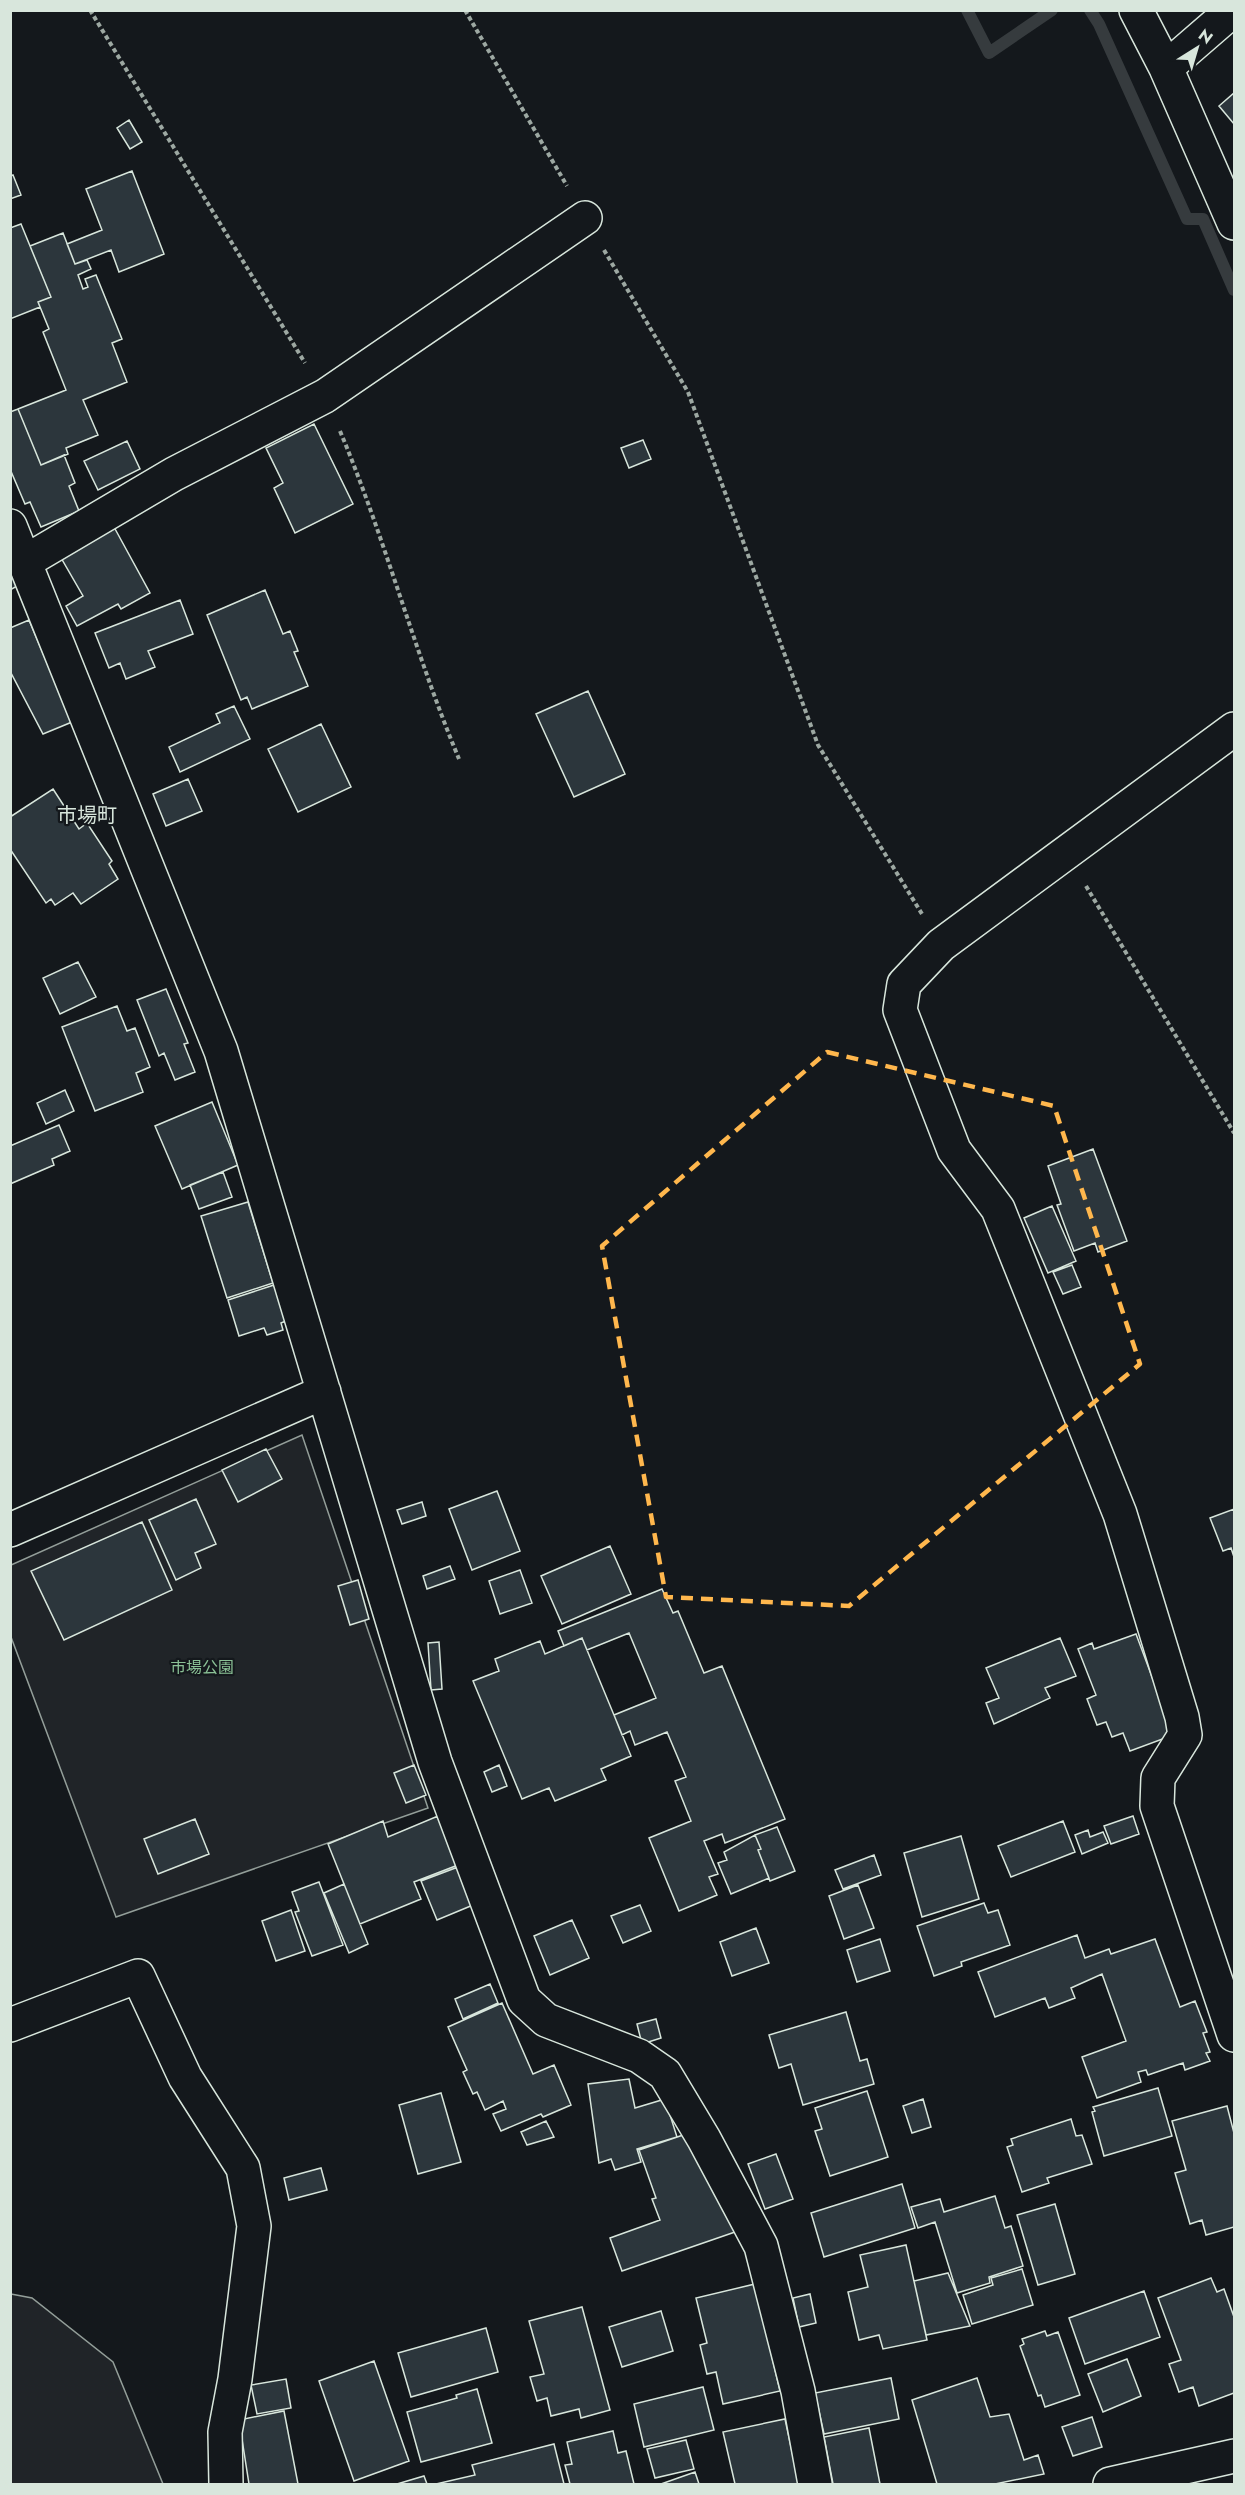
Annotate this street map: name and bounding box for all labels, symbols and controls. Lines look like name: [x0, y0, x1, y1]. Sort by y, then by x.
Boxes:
north arrow: [1167, 18, 1227, 78]
text: N: [1194, 23, 1218, 49]
district label: 市場町: [57, 801, 117, 830]
park label: 市場公園: [170, 1656, 234, 1679]

